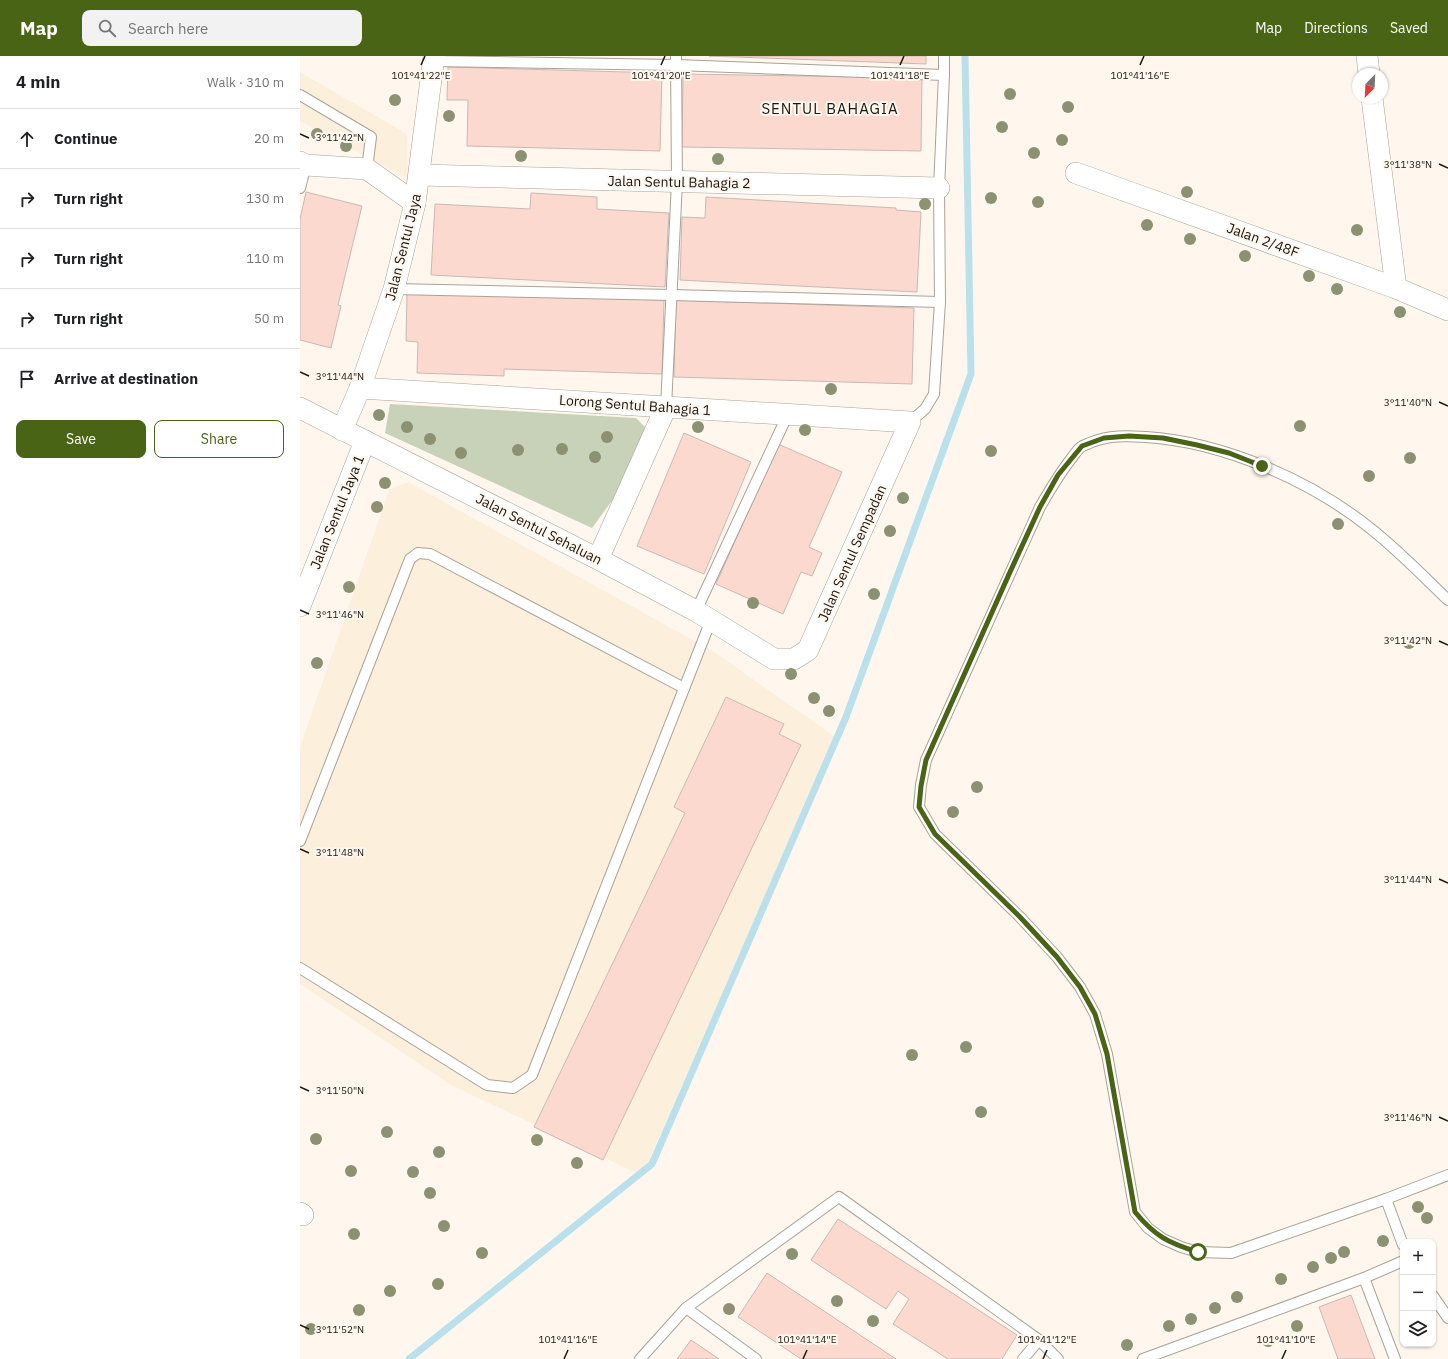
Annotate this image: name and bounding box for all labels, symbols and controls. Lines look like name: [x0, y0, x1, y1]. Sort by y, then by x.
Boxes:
search box: [82, 10, 362, 46]
text: Map: [20, 16, 58, 40]
icon: search: [96, 17, 118, 39]
text: Search here: [128, 19, 208, 38]
text: Map: [1255, 19, 1282, 37]
text: Directions: [1304, 19, 1368, 37]
text: Saved: [1390, 19, 1428, 37]
north arrow: [1352, 68, 1388, 104]
text: 101°41'22"E: [391, 69, 451, 82]
text: 101°41'20"E: [631, 69, 691, 82]
text: 101°41'18"E: [870, 69, 930, 82]
text: 101°41'16"E: [1110, 69, 1170, 82]
text: 4 min: [16, 71, 60, 93]
text: Walk · 310 m: [207, 74, 284, 91]
district label: SENTUL BAHAGIA: [761, 99, 899, 118]
icon: ahead: [16, 128, 38, 150]
text: Continue: [54, 129, 118, 148]
text: 20 m: [254, 130, 284, 147]
text: 3°11'42"N: [316, 131, 364, 144]
text: 3°11'38"N: [1384, 158, 1432, 171]
street label: Jalan Sentul Bahagia 2: [607, 172, 751, 192]
icon: right: [16, 188, 38, 210]
text: Turn right: [54, 189, 123, 208]
text: 130 m: [246, 190, 284, 207]
street label: Jalan Sentul Jaya: [381, 191, 425, 302]
street label: Jalan 2/48F: [1224, 219, 1302, 261]
icon: right: [16, 248, 38, 270]
text: Turn right: [54, 249, 123, 268]
text: 110 m: [246, 250, 284, 267]
icon: right: [16, 308, 38, 330]
text: Turn right: [54, 309, 123, 328]
text: 50 m: [254, 310, 284, 327]
icon: arrive: [16, 368, 38, 390]
text: Arrive at destination: [54, 369, 198, 388]
text: 3°11'44"N: [316, 370, 364, 383]
street label: Lorong Sentul Bahagia 1: [558, 391, 712, 419]
text: 3°11'40"N: [1384, 396, 1432, 409]
button: Save: [16, 420, 146, 458]
button: Share: [154, 420, 284, 458]
street label: Jalan Sentul Jaya 1: [306, 452, 368, 572]
route end: [1253, 457, 1271, 475]
street label: Jalan Sentul Sempadan: [814, 482, 890, 624]
street label: Jalan Sentul Sehaluan: [473, 489, 605, 569]
text: 3°11'46"N: [316, 608, 364, 621]
text: 3°11'42"N: [1384, 634, 1432, 647]
text: 3°11'48"N: [316, 846, 364, 859]
text: 3°11'44"N: [1384, 873, 1432, 886]
text: 3°11'50"N: [316, 1084, 364, 1097]
text: 3°11'46"N: [1384, 1111, 1432, 1124]
map controls: [1400, 1239, 1436, 1347]
button: +: [1400, 1239, 1436, 1275]
route start: [1189, 1243, 1207, 1261]
button: −: [1400, 1275, 1436, 1311]
button: layers: [1400, 1311, 1436, 1347]
text: 3°11'52"N: [316, 1323, 364, 1336]
text: 101°41'16"E: [538, 1333, 598, 1346]
text: 101°41'14"E: [777, 1333, 837, 1346]
text: 101°41'12"E: [1017, 1333, 1077, 1346]
text: 101°41'10"E: [1256, 1333, 1316, 1346]

